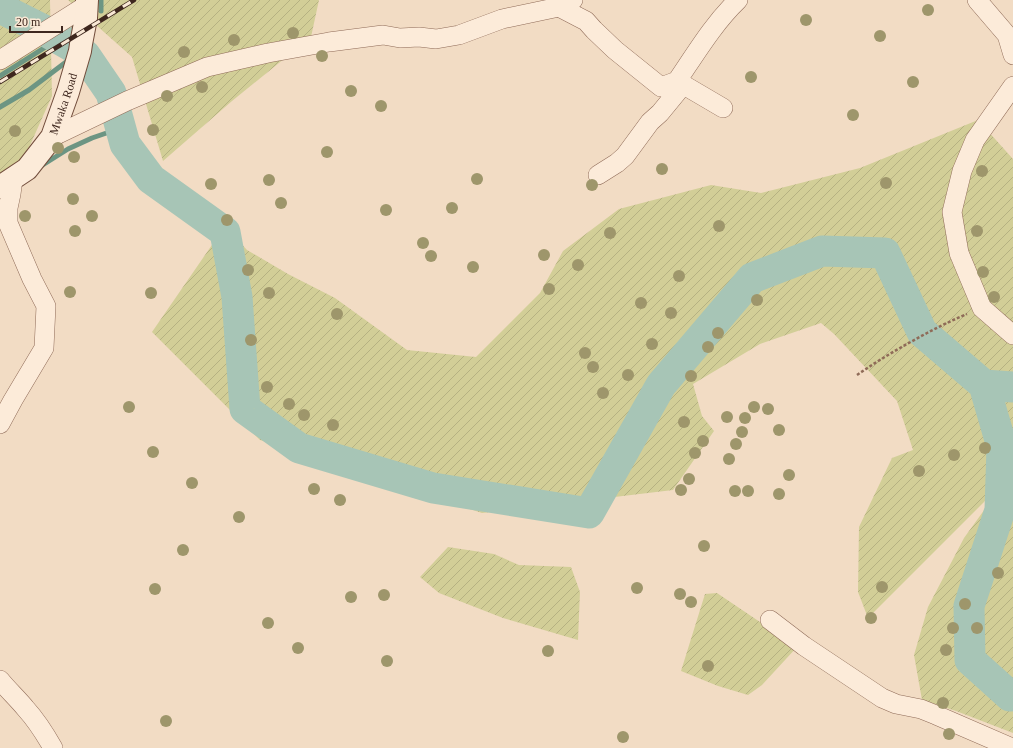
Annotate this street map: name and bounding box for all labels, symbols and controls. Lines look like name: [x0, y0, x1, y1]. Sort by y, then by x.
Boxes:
scale bar: [10, 8, 62, 34]
text: 20 m: [16, 15, 41, 29]
street label: Mwaka Road: [46, 71, 80, 137]

